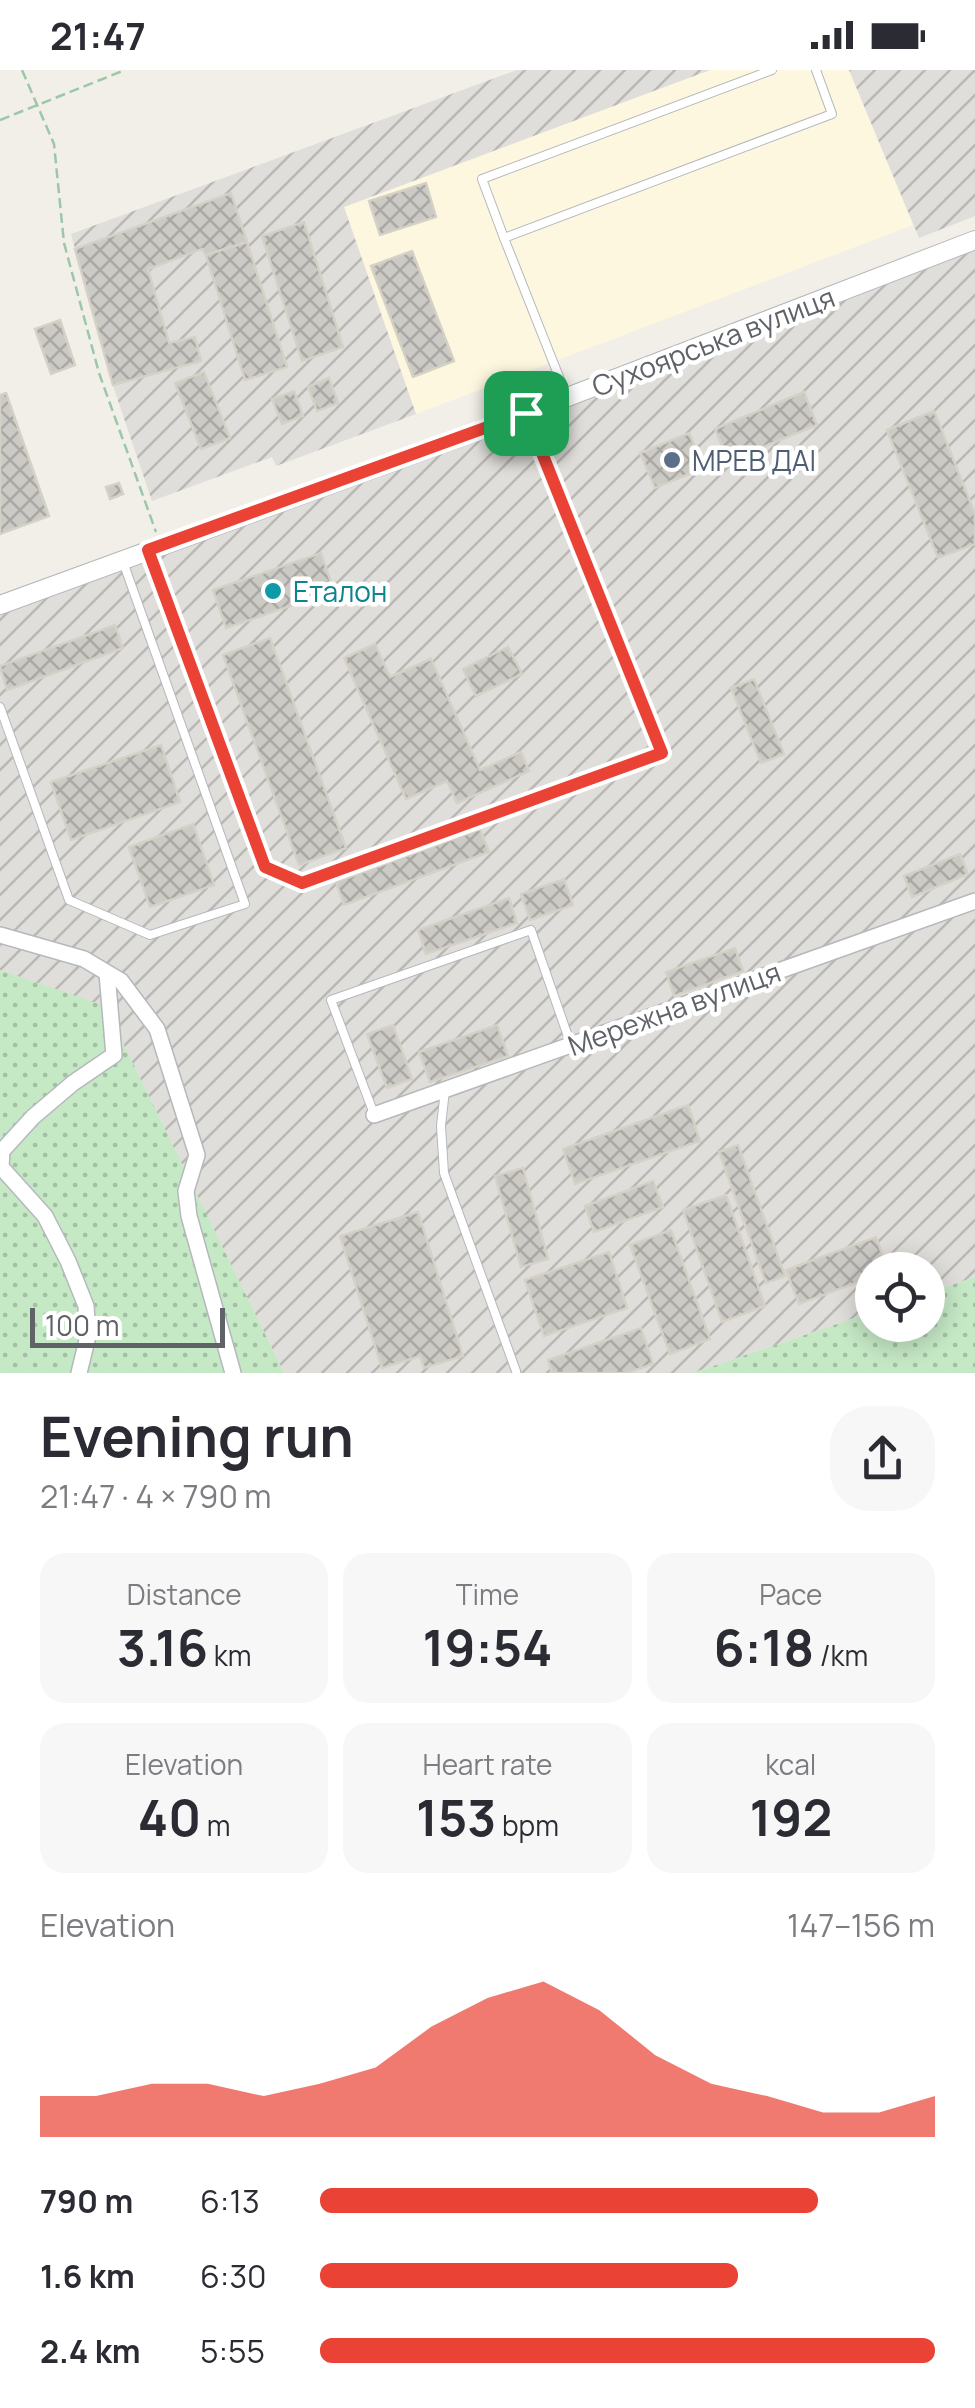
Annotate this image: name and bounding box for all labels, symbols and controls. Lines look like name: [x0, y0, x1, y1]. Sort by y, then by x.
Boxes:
text: 21:47: [50, 9, 146, 61]
street label: Сухоярська вулиця: [586, 277, 840, 405]
pin: [484, 371, 569, 456]
icon: arrive: [499, 386, 554, 441]
place label: МРЕВ ДАІ: [692, 441, 816, 479]
marker: МРЕВ ДАІ: [661, 449, 683, 471]
place label: Еталон: [293, 572, 387, 610]
marker: Еталон: [262, 580, 284, 602]
street label: Мережна вулиця: [562, 952, 786, 1064]
map controls: [855, 1252, 945, 1342]
button: locate: [855, 1252, 945, 1342]
scale bar: [30, 1303, 225, 1348]
text: 100 m: [45, 1306, 119, 1344]
text: Evening run: [40, 1398, 354, 1474]
button: share: [830, 1406, 935, 1511]
text: 21:47 · 4 × 790 m: [40, 1474, 272, 1518]
text: Distance: [127, 1575, 242, 1613]
text: Time: [456, 1575, 519, 1613]
text: Pace: [759, 1575, 822, 1613]
text: 3.16: [117, 1613, 208, 1681]
text: 19:54: [423, 1613, 552, 1681]
text: 6:18: [713, 1613, 814, 1681]
text: km: [208, 1636, 251, 1674]
text: /km: [814, 1636, 868, 1674]
text: Elevation: [125, 1745, 243, 1783]
text: Heart rate: [423, 1745, 552, 1783]
text: kcal: [765, 1745, 816, 1783]
text: 40: [138, 1783, 201, 1851]
text: 153: [416, 1783, 496, 1851]
text: 192: [749, 1783, 832, 1851]
text: m: [201, 1806, 231, 1844]
text: bpm: [496, 1806, 559, 1844]
text: Elevation: [40, 1903, 175, 1947]
text: 147–156 m: [787, 1903, 935, 1947]
text: 790 m: [40, 2179, 133, 2223]
text: 6:13: [200, 2179, 260, 2223]
text: 1.6 km: [40, 2254, 135, 2298]
text: 6:30: [200, 2254, 267, 2298]
text: 2.4 km: [40, 2329, 141, 2373]
text: 5:55: [200, 2329, 265, 2373]

